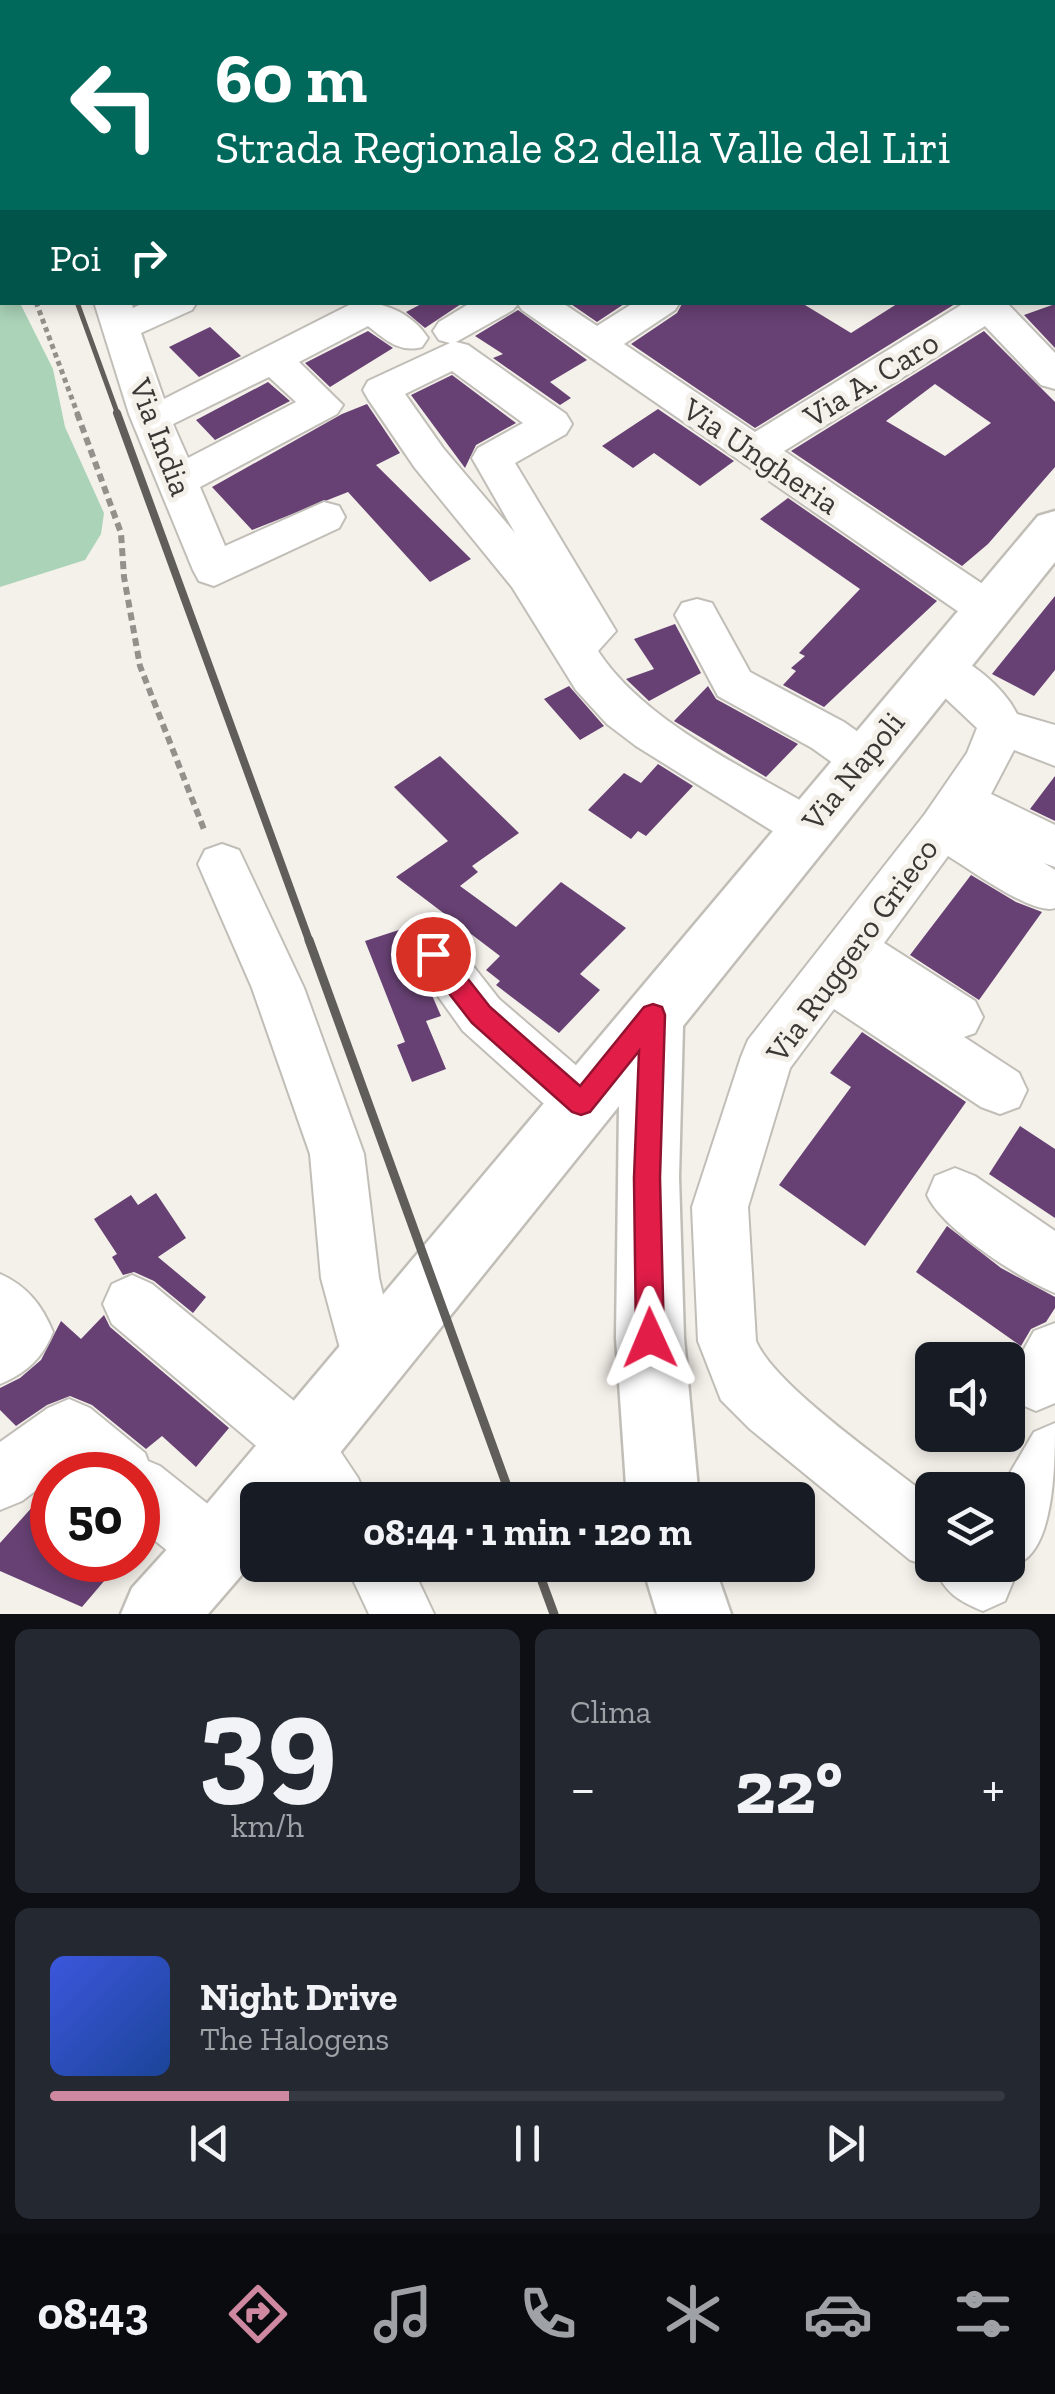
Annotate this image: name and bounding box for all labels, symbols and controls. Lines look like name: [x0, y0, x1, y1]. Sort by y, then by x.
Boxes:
text: 60 m: [215, 36, 367, 120]
icon: left: [50, 40, 180, 170]
text: Strada Regionale 82 della Valle del Liri: [215, 121, 950, 175]
icon: right: [121, 230, 176, 285]
text: Poi: [50, 235, 101, 281]
street label: Via A. Caro: [796, 323, 945, 436]
street label: Via India: [121, 372, 201, 501]
street label: Via Ungheria: [675, 389, 847, 522]
street label: Via Napoli: [793, 704, 912, 839]
street label: Via Ruggero Grieco: [757, 831, 946, 1070]
pin: [391, 912, 476, 997]
icon: arrive: [406, 927, 461, 982]
position arrow: [598, 1286, 702, 1390]
map controls: [915, 1342, 1025, 1582]
button: sound: [915, 1342, 1025, 1452]
speed limit sign: 50: [30, 1452, 160, 1582]
button: layers: [915, 1472, 1025, 1582]
text: 08:44 · 1 min · 120 m: [363, 1509, 692, 1555]
text: 39: [198, 1664, 337, 1820]
text: Clima: [570, 1693, 651, 1731]
text: 22°: [735, 1742, 843, 1832]
text: −: [570, 1755, 596, 1821]
text: +: [982, 1755, 1005, 1821]
text: km/h: [231, 1807, 304, 1845]
text: Night Drive: [200, 1974, 397, 2020]
text: The Halogens: [200, 2020, 389, 2058]
icon: previous: [182, 2116, 237, 2171]
icon: pause: [500, 2116, 555, 2171]
icon: next: [818, 2116, 873, 2171]
icon: directions: [223, 2279, 293, 2349]
icon: music: [368, 2279, 438, 2349]
icon: phone: [513, 2279, 583, 2349]
icon: climate: [658, 2279, 728, 2349]
icon: car: [803, 2279, 873, 2349]
icon: filters: [948, 2279, 1018, 2349]
text: 08:43: [37, 2287, 148, 2341]

